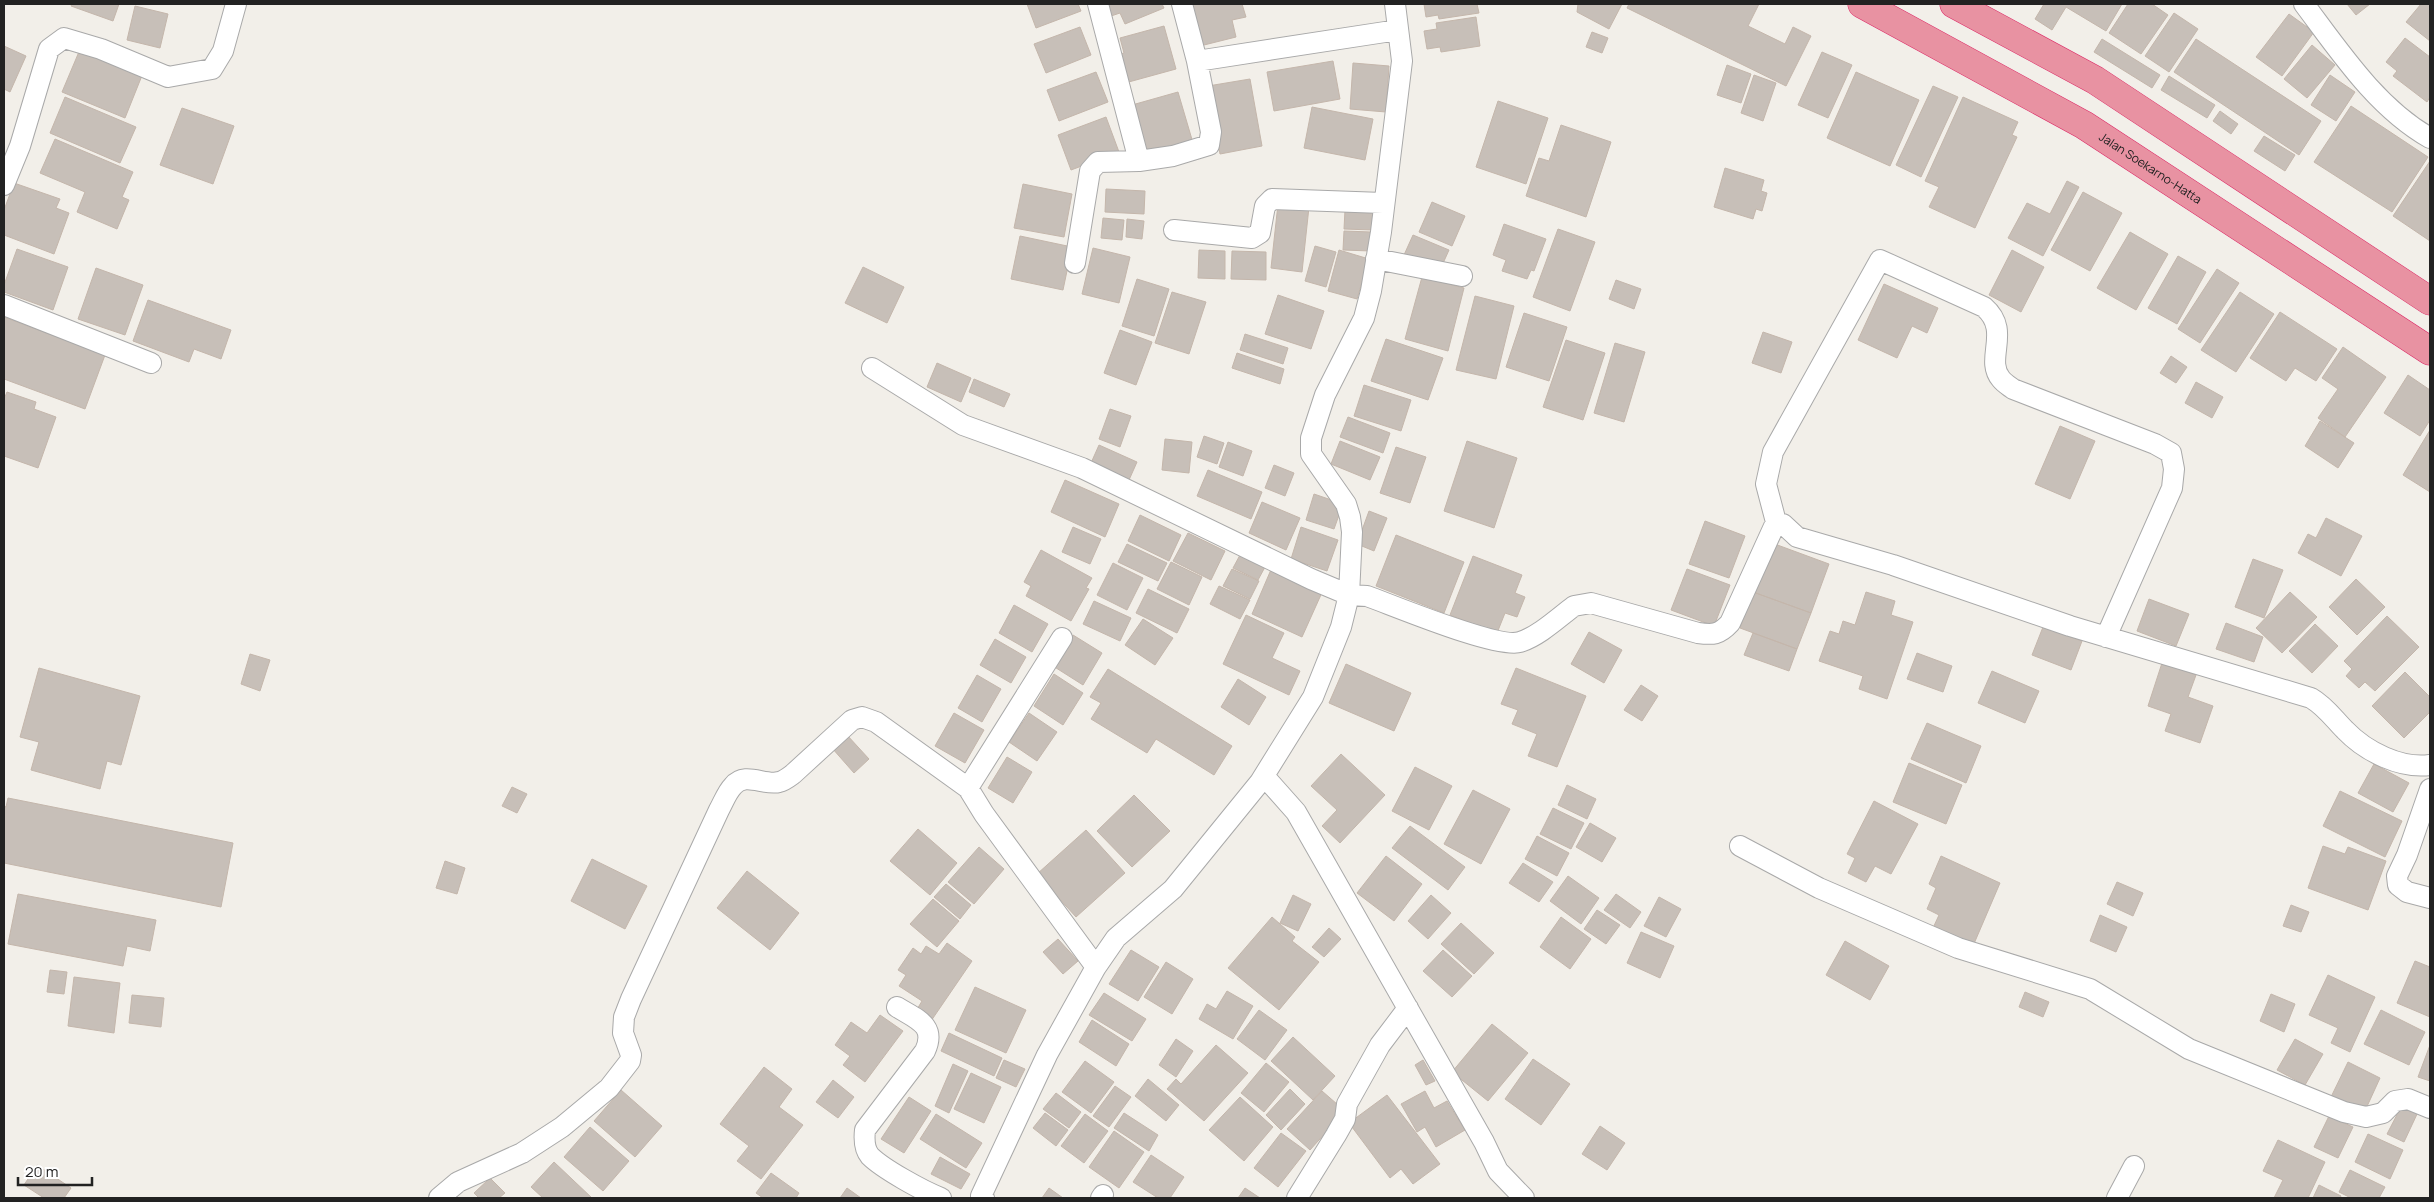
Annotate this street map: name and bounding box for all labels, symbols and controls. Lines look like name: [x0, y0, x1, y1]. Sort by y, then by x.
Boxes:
street label: Jalan Soekarno-Hatta: [2096, 128, 2205, 208]
scale bar: [18, 1154, 91, 1186]
text: 20 m: [25, 1161, 58, 1182]

